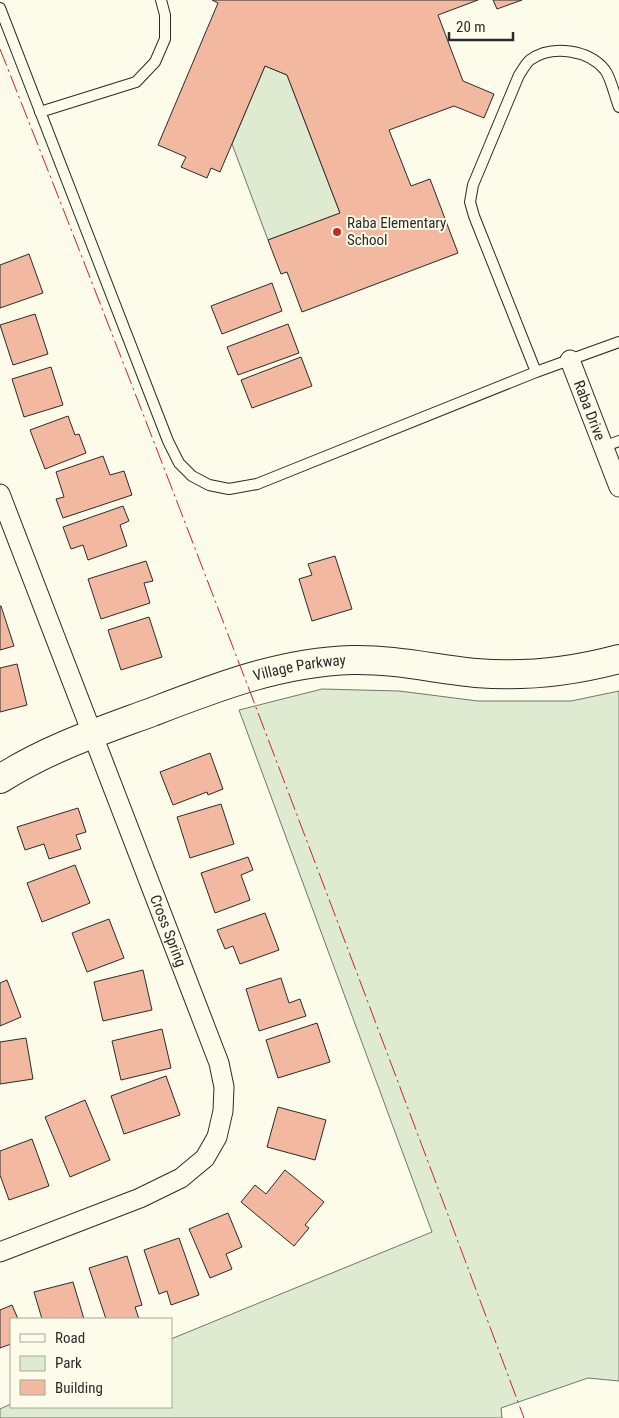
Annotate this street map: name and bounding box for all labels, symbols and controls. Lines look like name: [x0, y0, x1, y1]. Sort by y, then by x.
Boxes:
scale bar: [449, 10, 513, 42]
text: 20 m: [456, 18, 486, 36]
place label: Raba Elementary School: [347, 214, 446, 249]
marker: Raba Elementary School: [331, 226, 343, 238]
street label: Raba Drive: [570, 378, 609, 443]
street label: Village Parkway: [251, 651, 346, 685]
street label: Cross Spring: [146, 892, 190, 969]
legend: [10, 1318, 172, 1408]
text: Road: [55, 1329, 85, 1347]
text: Park: [55, 1354, 82, 1372]
text: Building: [55, 1379, 103, 1397]

